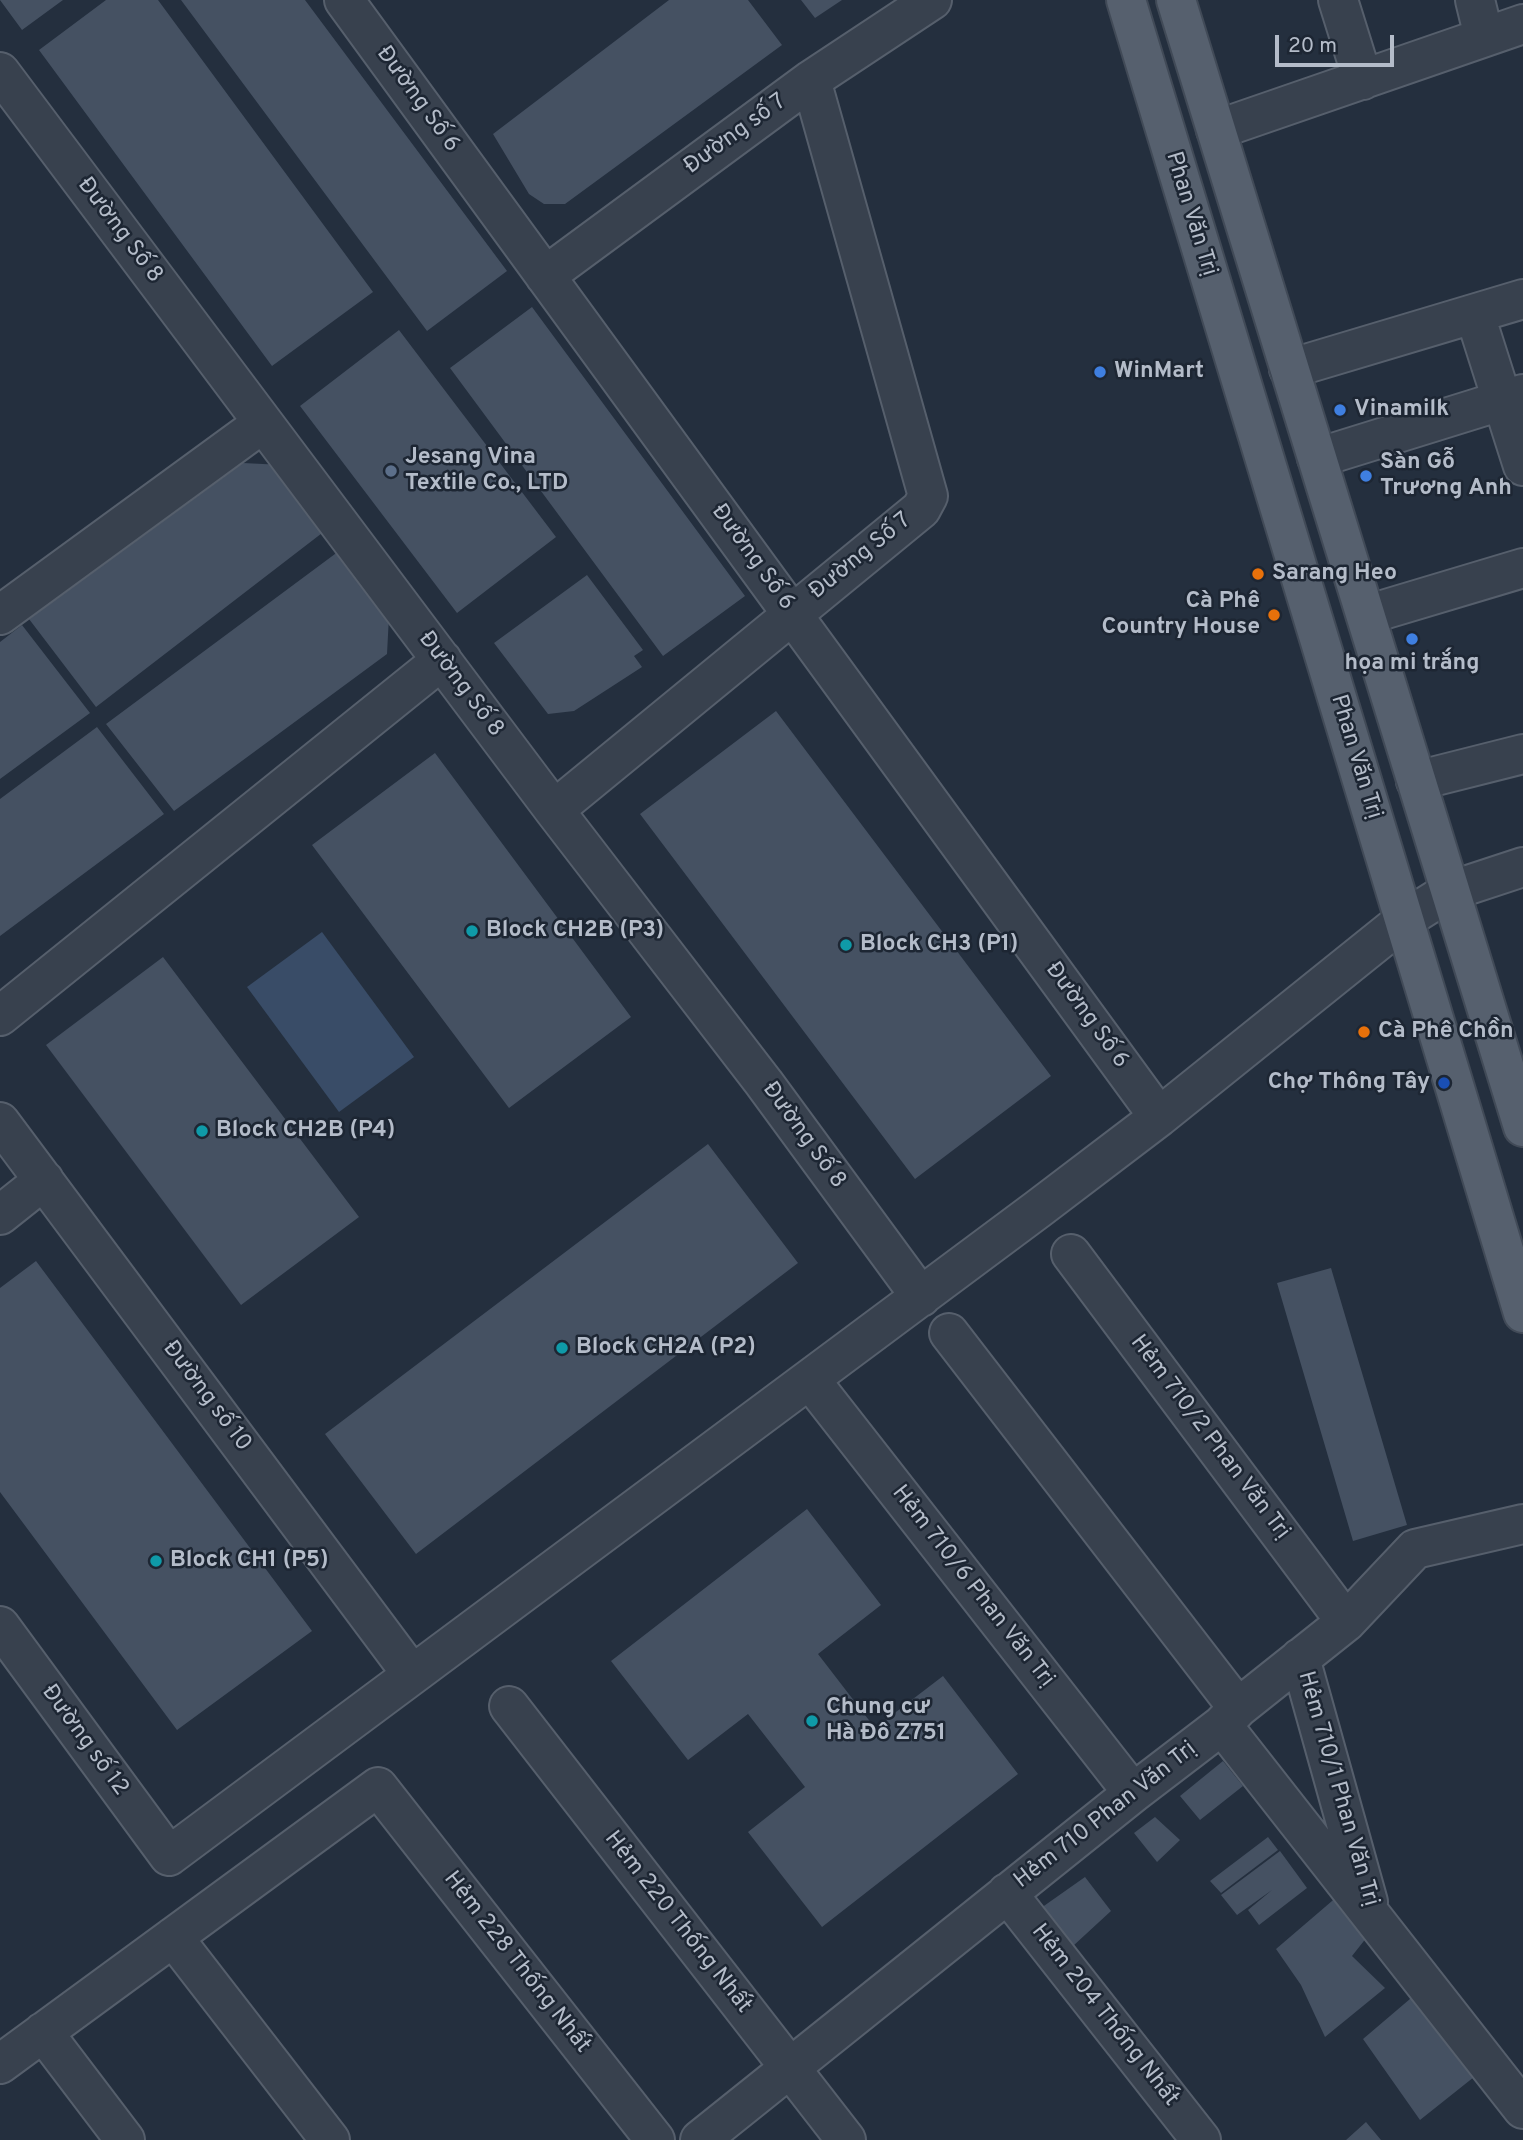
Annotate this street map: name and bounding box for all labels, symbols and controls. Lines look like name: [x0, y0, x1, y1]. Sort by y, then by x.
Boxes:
scale bar: [1278, 21, 1397, 65]
text: 20 m: [1288, 33, 1337, 60]
street label: Đường Số 6: [369, 42, 465, 158]
street label: Đường số 7: [680, 89, 792, 181]
street label: Phan Văn Trị: [1158, 149, 1222, 279]
street label: Đường Số 8: [70, 173, 168, 289]
place label: WinMart: [1114, 358, 1204, 386]
marker: WinMart: [1092, 364, 1108, 380]
place label: Vinamilk: [1354, 396, 1449, 424]
marker: Vinamilk: [1332, 402, 1348, 418]
place label: Jesang Vina Textile Co., LTD: [405, 444, 568, 498]
place label: Sàn Gỗ Trương Anh: [1380, 449, 1512, 503]
marker: Jesang Vina Textile Co., LTD: [383, 463, 399, 479]
marker: Sàn Gỗ Trương Anh: [1358, 468, 1374, 484]
street label: Đường Số 6: [704, 500, 800, 616]
street label: Đường Số 7: [805, 508, 917, 606]
place label: Sarang Heo: [1272, 560, 1397, 588]
marker: Sarang Heo: [1250, 566, 1266, 582]
place label: Cà Phê Country House: [1102, 588, 1260, 642]
marker: Cà Phê Country House: [1266, 607, 1282, 623]
street label: Đường Số 8: [411, 627, 509, 743]
marker: họa mi trắng: [1404, 631, 1420, 647]
place label: họa mi trắng: [1344, 650, 1480, 678]
street label: Phan Văn Trị: [1323, 692, 1387, 822]
place label: Block CH2B (P3): [486, 917, 664, 945]
marker: Block CH2B (P3): [464, 923, 480, 939]
place label: Block CH3 (P1): [860, 931, 1018, 959]
marker: Block CH3 (P1): [838, 937, 854, 953]
street label: Đường Số 6: [1038, 958, 1134, 1074]
place label: Cà Phê Chồn: [1378, 1018, 1514, 1046]
marker: Cà Phê Chồn: [1356, 1024, 1372, 1040]
place label: Chợ Thông Tây: [1268, 1069, 1430, 1097]
marker: Chợ Thông Tây: [1436, 1075, 1452, 1091]
street label: Đường Số 8: [755, 1077, 851, 1195]
place label: Block CH2B (P4): [216, 1117, 395, 1145]
marker: Block CH2B (P4): [194, 1123, 210, 1139]
street label: Hẻm 710/2 Phan Văn Trị: [1123, 1330, 1295, 1546]
place label: Block CH2A (P2): [576, 1334, 756, 1362]
street label: Đường số 10: [156, 1337, 256, 1457]
marker: Block CH2A (P2): [554, 1340, 570, 1356]
street label: Hẻm 710/6 Phan Văn Trị: [885, 1481, 1059, 1693]
place label: Block CH1 (P5): [170, 1547, 329, 1575]
marker: Block CH1 (P5): [148, 1553, 164, 1569]
street label: Hẻm 710/1 Phan Văn Trị: [1290, 1668, 1384, 1910]
street label: Đường số 12: [35, 1680, 133, 1802]
place label: Chung cư Hà Đô Z751: [826, 1694, 946, 1748]
marker: Chung cư Hà Đô Z751: [804, 1713, 820, 1729]
street label: Hẻm 710 Phan Văn Trị: [1010, 1736, 1202, 1896]
street label: Hẻm 220 Thống Nhất: [597, 1826, 757, 2020]
street label: Hẻm 228 Thống Nhất: [437, 1867, 595, 2059]
street label: Hẻm 204 Thống Nhất: [1024, 1919, 1184, 2113]

